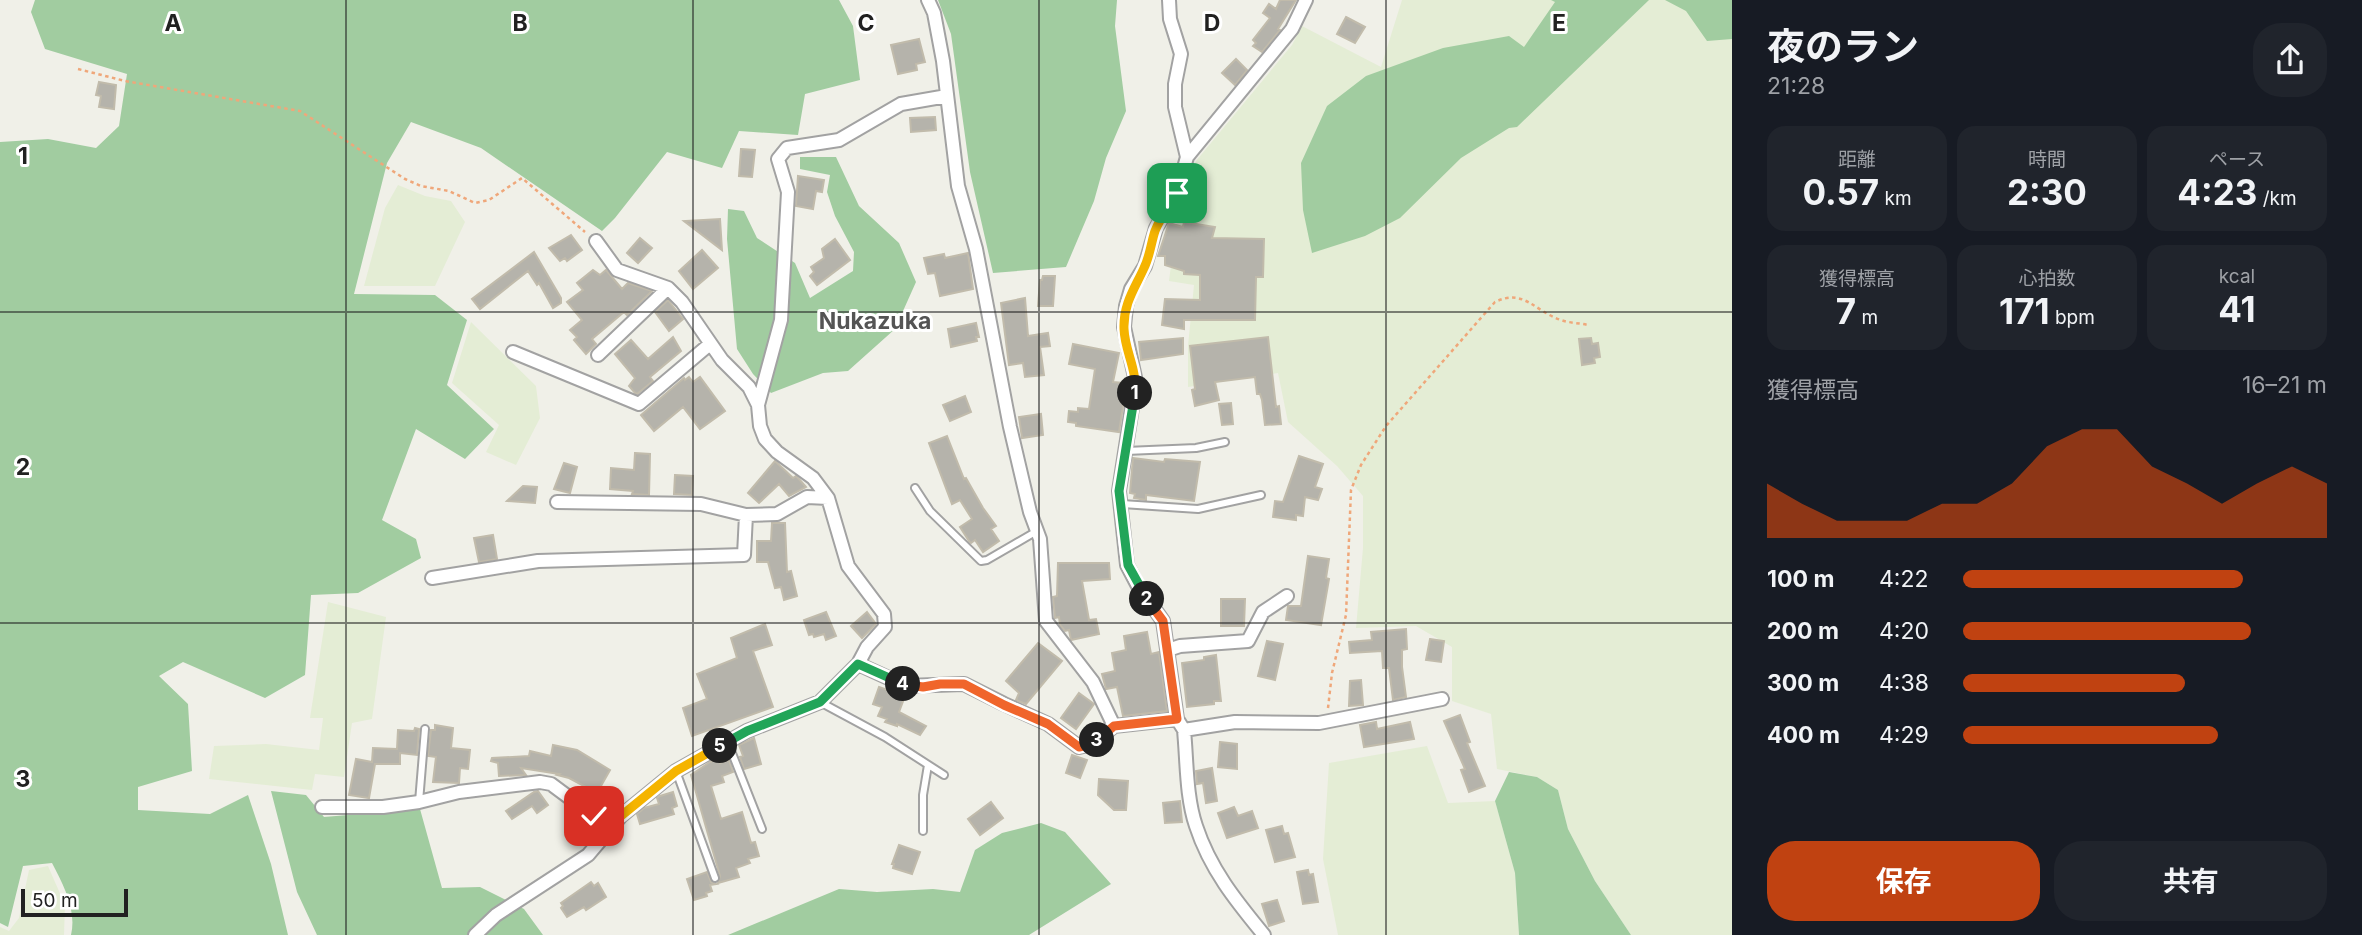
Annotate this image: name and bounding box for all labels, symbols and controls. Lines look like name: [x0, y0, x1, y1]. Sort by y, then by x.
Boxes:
text: A: [164, 9, 182, 37]
text: B: [512, 9, 528, 37]
text: C: [857, 9, 875, 37]
text: D: [1204, 9, 1220, 37]
text: E: [1552, 9, 1566, 37]
text: 夜のラン: [1767, 23, 1919, 69]
button: share: [2253, 23, 2327, 97]
text: 21:28: [1767, 72, 1825, 100]
text: 1: [18, 142, 28, 170]
text: 距離: [1838, 148, 1876, 171]
text: 時間: [2028, 148, 2066, 171]
text: ペース: [2209, 148, 2265, 171]
pin: [1147, 163, 1207, 223]
text: 0.57: [1802, 171, 1879, 213]
text: 2:30: [2007, 171, 2087, 213]
text: 4:23: [2177, 171, 2257, 213]
icon: arrive: [1158, 174, 1196, 212]
text: km: [1879, 187, 1912, 210]
text: /km: [2257, 187, 2297, 210]
text: kcal: [2219, 265, 2255, 288]
text: 獲得標高: [1819, 267, 1895, 290]
text: 心拍数: [2018, 267, 2076, 290]
text: 41: [2218, 288, 2256, 330]
text: 7: [1836, 290, 1856, 332]
text: 171: [1999, 290, 2050, 332]
text: m: [1856, 306, 1878, 329]
text: bpm: [2050, 306, 2095, 329]
district label: Nukazuka: [819, 307, 931, 335]
text: 16–21 m: [2242, 371, 2327, 399]
pin: 1: [1118, 376, 1152, 410]
text: 獲得標高: [1767, 376, 1859, 404]
text: 1: [1130, 381, 1139, 404]
text: 2: [16, 453, 30, 481]
text: 100 m: [1767, 565, 1834, 593]
text: 4:22: [1879, 565, 1929, 593]
pin: 2: [1130, 582, 1164, 616]
text: 2: [1141, 587, 1152, 610]
text: 200 m: [1767, 617, 1839, 645]
text: 4:20: [1879, 617, 1929, 645]
pin: 4: [886, 666, 920, 702]
text: 300 m: [1767, 669, 1839, 697]
text: 4:38: [1879, 669, 1929, 697]
text: 4: [896, 672, 909, 695]
text: 400 m: [1767, 721, 1840, 749]
text: 4:29: [1879, 721, 1929, 749]
pin: 3: [1080, 722, 1114, 758]
pin: 5: [702, 728, 738, 764]
text: 3: [1090, 728, 1103, 751]
text: 5: [713, 734, 726, 757]
text: 3: [16, 765, 30, 793]
pin: [564, 786, 624, 846]
icon: check: [575, 797, 613, 835]
button: 保存: [1767, 841, 2040, 921]
button: 共有: [2054, 841, 2327, 921]
scale bar: [21, 886, 128, 918]
text: 50 m: [32, 889, 78, 912]

